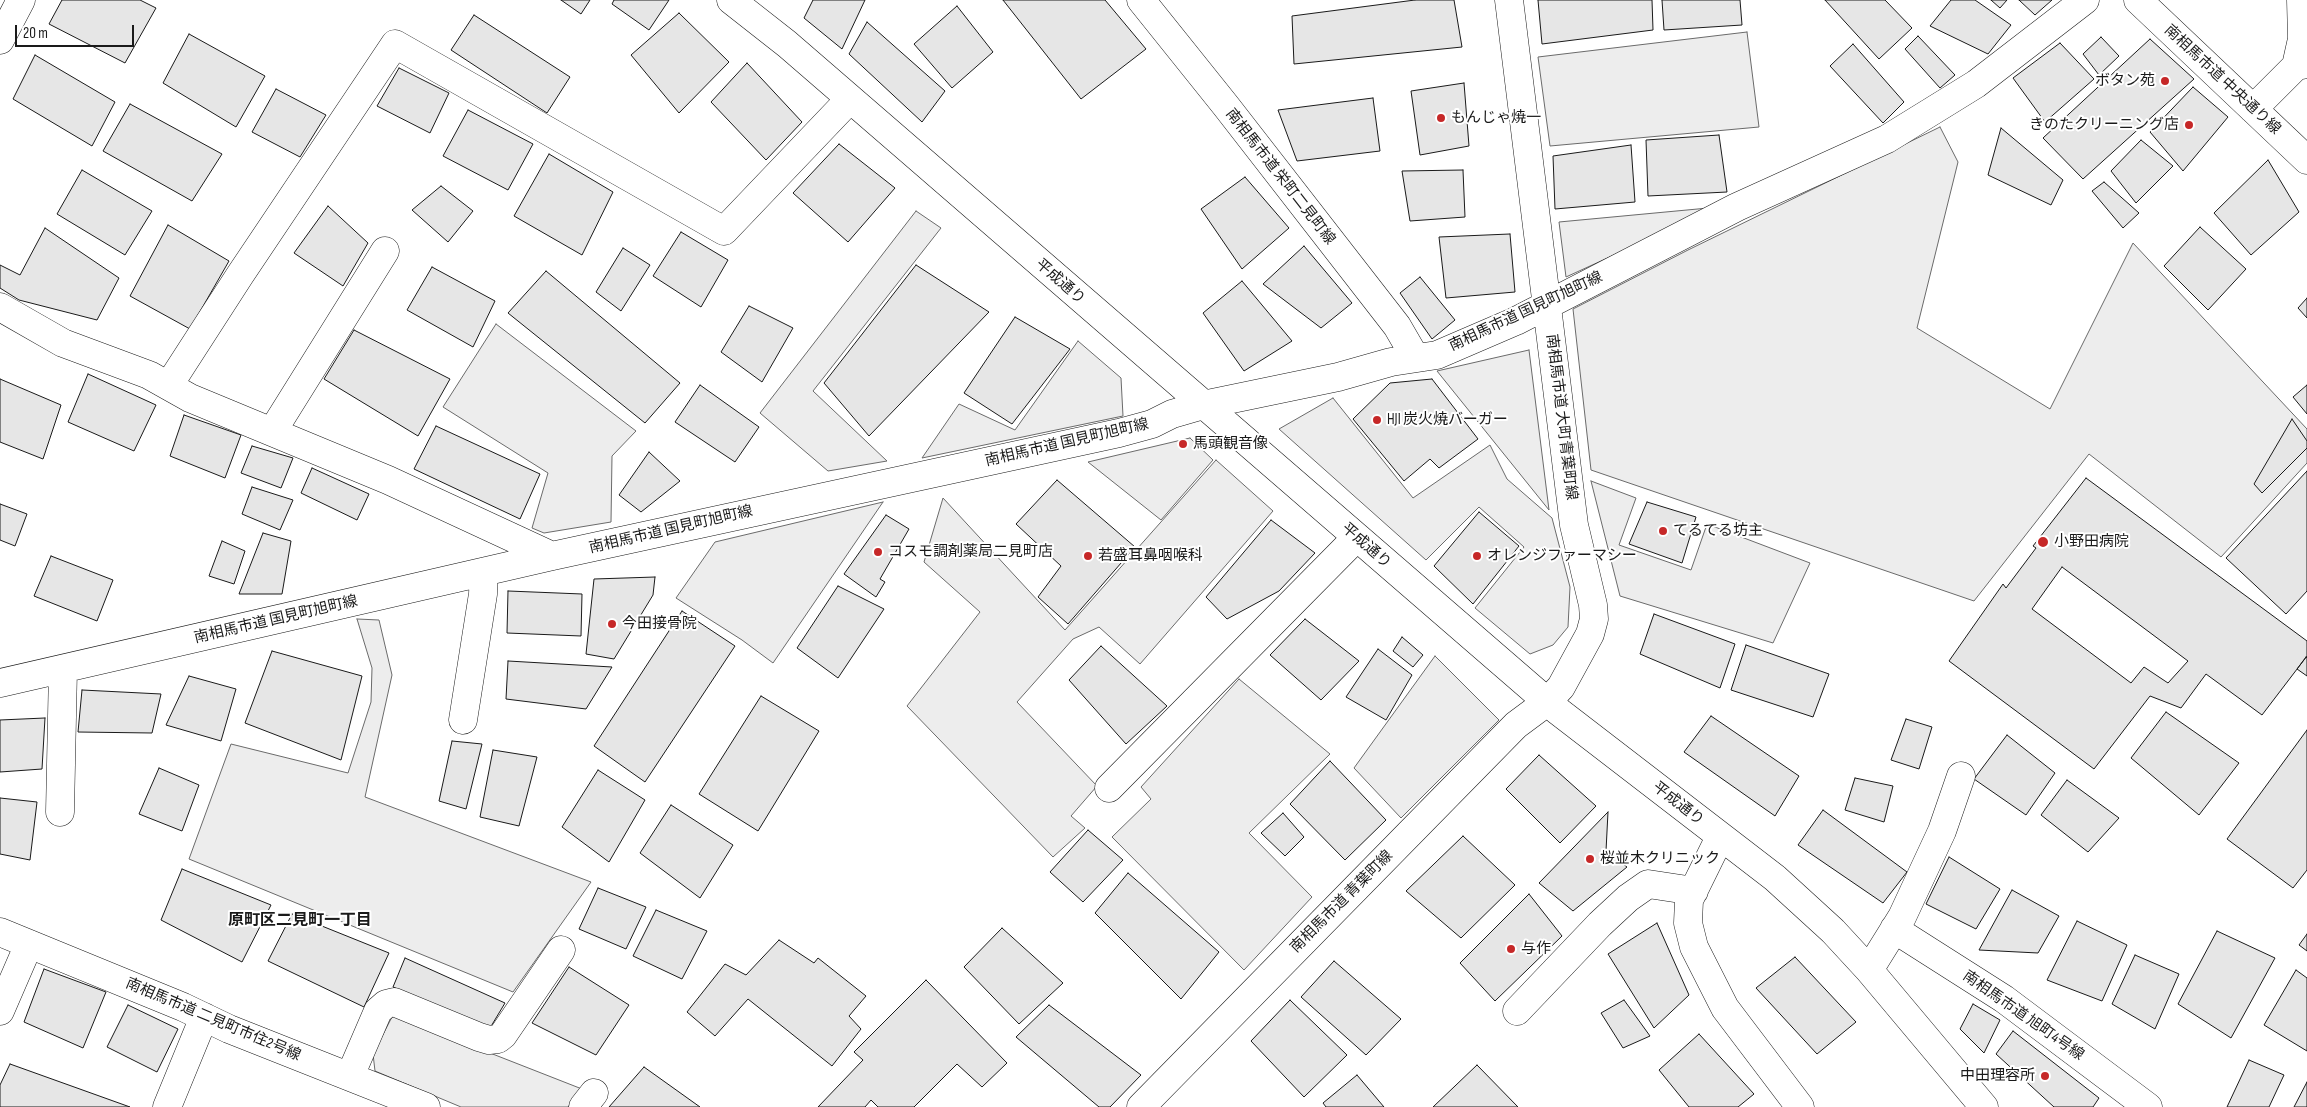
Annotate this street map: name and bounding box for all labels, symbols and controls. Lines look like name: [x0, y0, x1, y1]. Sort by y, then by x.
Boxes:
scale bar: [18, 15, 136, 47]
street label: 南相馬市道 中央通り線: [2160, 21, 2284, 139]
text: 20 m: [23, 24, 48, 43]
place label: ボタン苑: [2095, 72, 2155, 90]
marker: ボタン苑: [2159, 75, 2171, 87]
street label: 南相馬市道 栄町二見町線: [1221, 106, 1339, 248]
place label: もんじゃ焼一: [1451, 109, 1541, 127]
marker: もんじゃ焼一: [1435, 112, 1447, 124]
place label: きのたクリーニング店: [2029, 116, 2179, 134]
marker: きのたクリーニング店: [2183, 119, 2195, 131]
street label: 平成通り: [1031, 256, 1089, 308]
street label: 南相馬市道 国見町旭町線: [1446, 268, 1606, 356]
street label: 南相馬市道 大町青葉町線: [1542, 333, 1580, 501]
place label: HJI 炭火焼バーガー: [1387, 411, 1508, 429]
marker: HJI 炭火焼バーガー: [1371, 414, 1383, 426]
street label: 南相馬市道 国見町旭町線: [983, 415, 1151, 471]
place label: 馬頭観音像: [1193, 435, 1268, 453]
marker: 馬頭観音像: [1177, 438, 1189, 450]
street label: 南相馬市道 国見町旭町線: [587, 502, 755, 558]
street label: 平成通り: [1337, 520, 1395, 572]
place label: てるてる坊主: [1673, 522, 1763, 540]
marker: てるてる坊主: [1657, 525, 1669, 537]
place label: 小野田病院: [2054, 533, 2129, 551]
marker: 小野田病院: [2036, 535, 2050, 549]
place label: コスモ調剤薬局二見町店: [888, 543, 1053, 561]
marker: コスモ調剤薬局二見町店: [872, 546, 884, 558]
place label: 若盛耳鼻咽喉科: [1098, 547, 1203, 565]
place label: オレンジファーマシー: [1487, 547, 1637, 565]
marker: 若盛耳鼻咽喉科: [1082, 550, 1094, 562]
marker: オレンジファーマシー: [1471, 550, 1483, 562]
street label: 南相馬市道 国見町旭町線: [192, 592, 360, 648]
place label: 今田接骨院: [622, 615, 697, 633]
marker: 今田接骨院: [606, 618, 618, 630]
street label: 平成通り: [1649, 778, 1707, 830]
street label: 南相馬市道 青葉町線: [1287, 847, 1397, 957]
place label: 桜並木クリニック: [1600, 850, 1720, 868]
marker: 桜並木クリニック: [1584, 853, 1596, 865]
district label: 原町区二見町一丁目: [228, 911, 372, 931]
place label: 与作: [1521, 940, 1551, 958]
marker: 与作: [1505, 943, 1517, 955]
street label: 南相馬市道 旭町4号線: [1959, 967, 2087, 1065]
street label: 南相馬市道 二見町市住2号線: [123, 975, 303, 1065]
place label: 中田理容所: [1960, 1067, 2035, 1085]
marker: 中田理容所: [2039, 1070, 2051, 1082]

